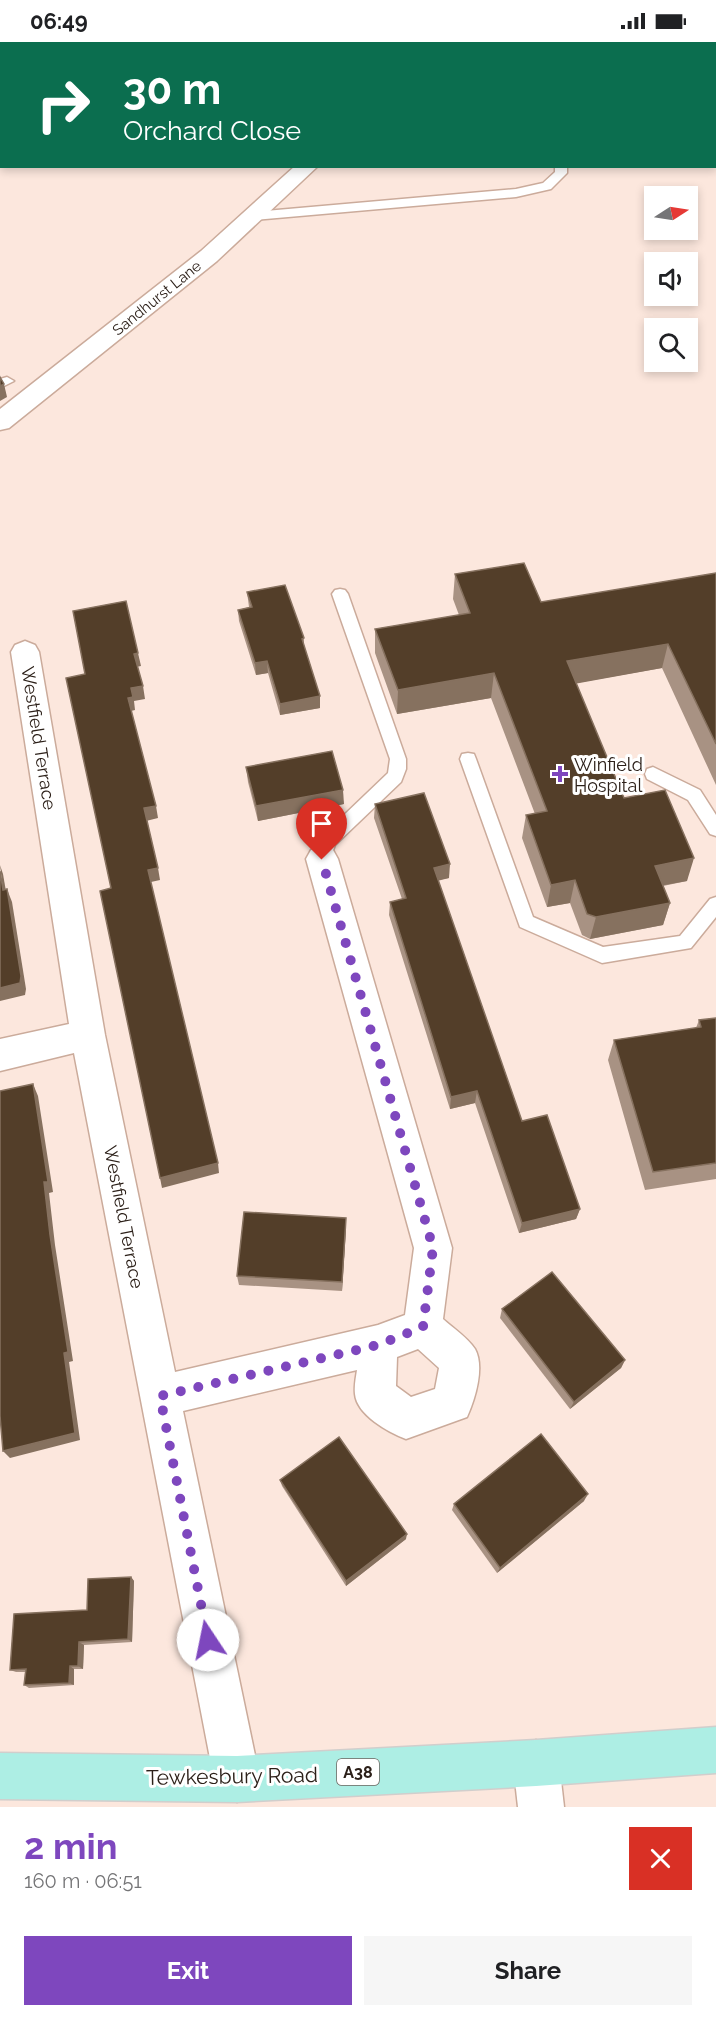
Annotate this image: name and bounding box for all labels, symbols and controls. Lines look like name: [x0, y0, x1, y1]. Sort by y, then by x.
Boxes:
text: 06:49: [30, 8, 88, 34]
text: 30 m: [123, 65, 221, 114]
icon: right: [24, 66, 102, 144]
text: Orchard Close: [123, 115, 301, 146]
north arrow: [644, 186, 698, 240]
map controls: [644, 186, 698, 372]
button: sound: [644, 252, 698, 306]
street label: Sandhurst Lane: [109, 257, 205, 339]
button: search: [644, 318, 698, 372]
street label: Westfield Terrace: [17, 665, 61, 812]
place label: Winfield Hospital: [574, 754, 643, 796]
marker: Winfield Hospital: [551, 765, 569, 783]
pin: [296, 798, 347, 860]
icon: arrive: [305, 807, 338, 840]
street label: Westfield Terrace: [100, 1144, 148, 1291]
position arrow: [176, 1608, 240, 1672]
road number: A38: [337, 1759, 379, 1785]
street label: Tewkesbury Road: [146, 1762, 318, 1790]
text: 2 min: [24, 1825, 117, 1867]
button: close: [629, 1827, 692, 1890]
text: 160 m · 06:51: [24, 1869, 142, 1893]
button: Exit: [24, 1936, 352, 2005]
button: Share: [364, 1936, 692, 2005]

